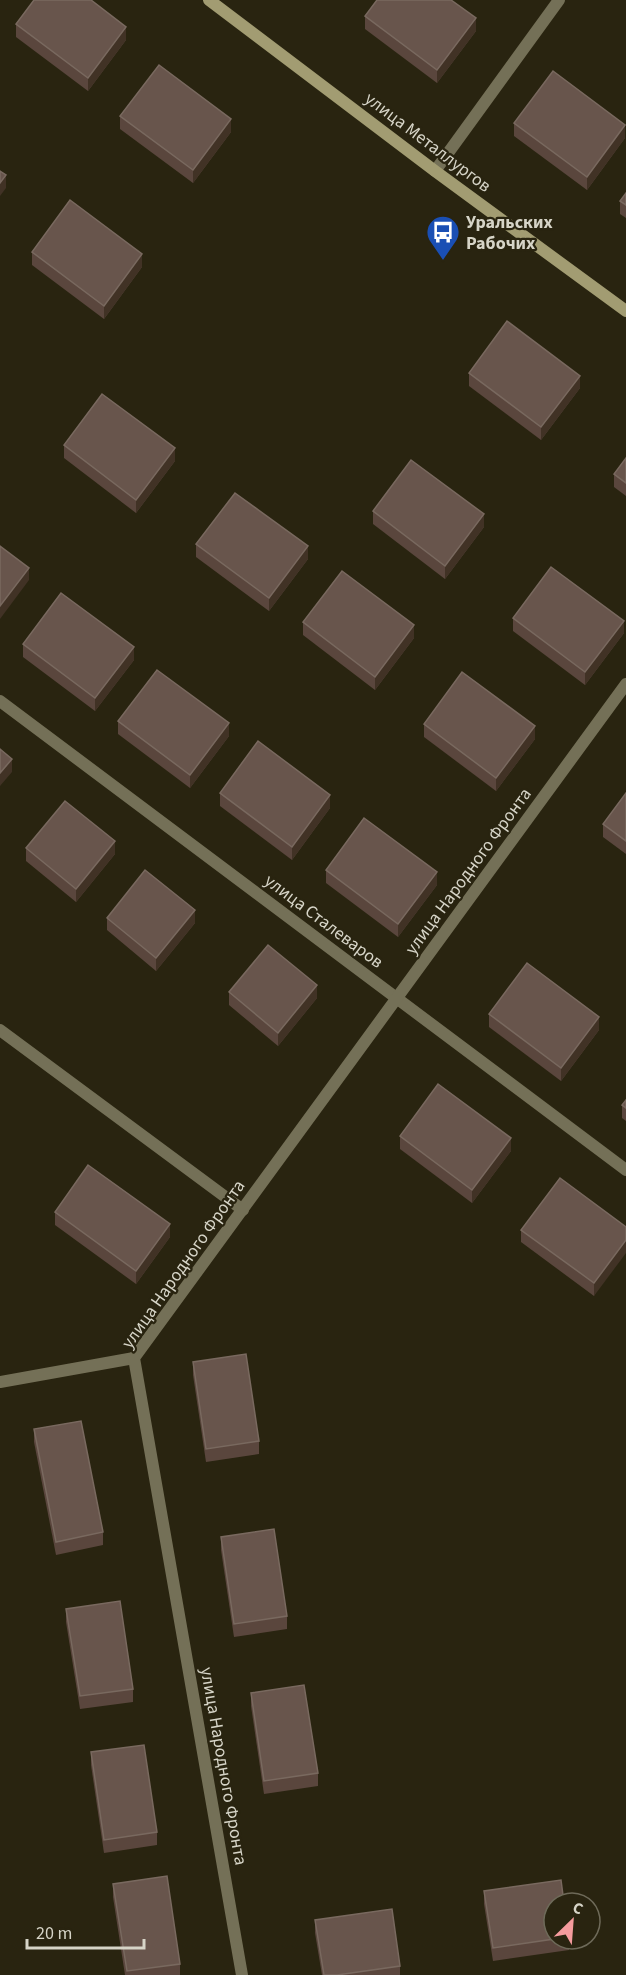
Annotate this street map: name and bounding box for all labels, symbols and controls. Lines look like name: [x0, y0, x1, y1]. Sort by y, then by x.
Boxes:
street label: улица Металлургов: [359, 86, 496, 198]
place label: Уральских Рабочих: [466, 210, 553, 256]
bus stop icon: Уральских Рабочих: [425, 214, 461, 261]
street label: улица Народного Фронта: [399, 783, 538, 960]
street label: улица Сталеваров: [259, 868, 388, 974]
street label: улица Народного Фронта: [116, 1175, 251, 1354]
street label: улица Народного Фронта: [194, 1665, 253, 1867]
north arrow: [542, 1891, 602, 1951]
text: С: [569, 1896, 587, 1920]
scale bar: [27, 1912, 144, 1950]
text: 20 m: [36, 1921, 72, 1946]

